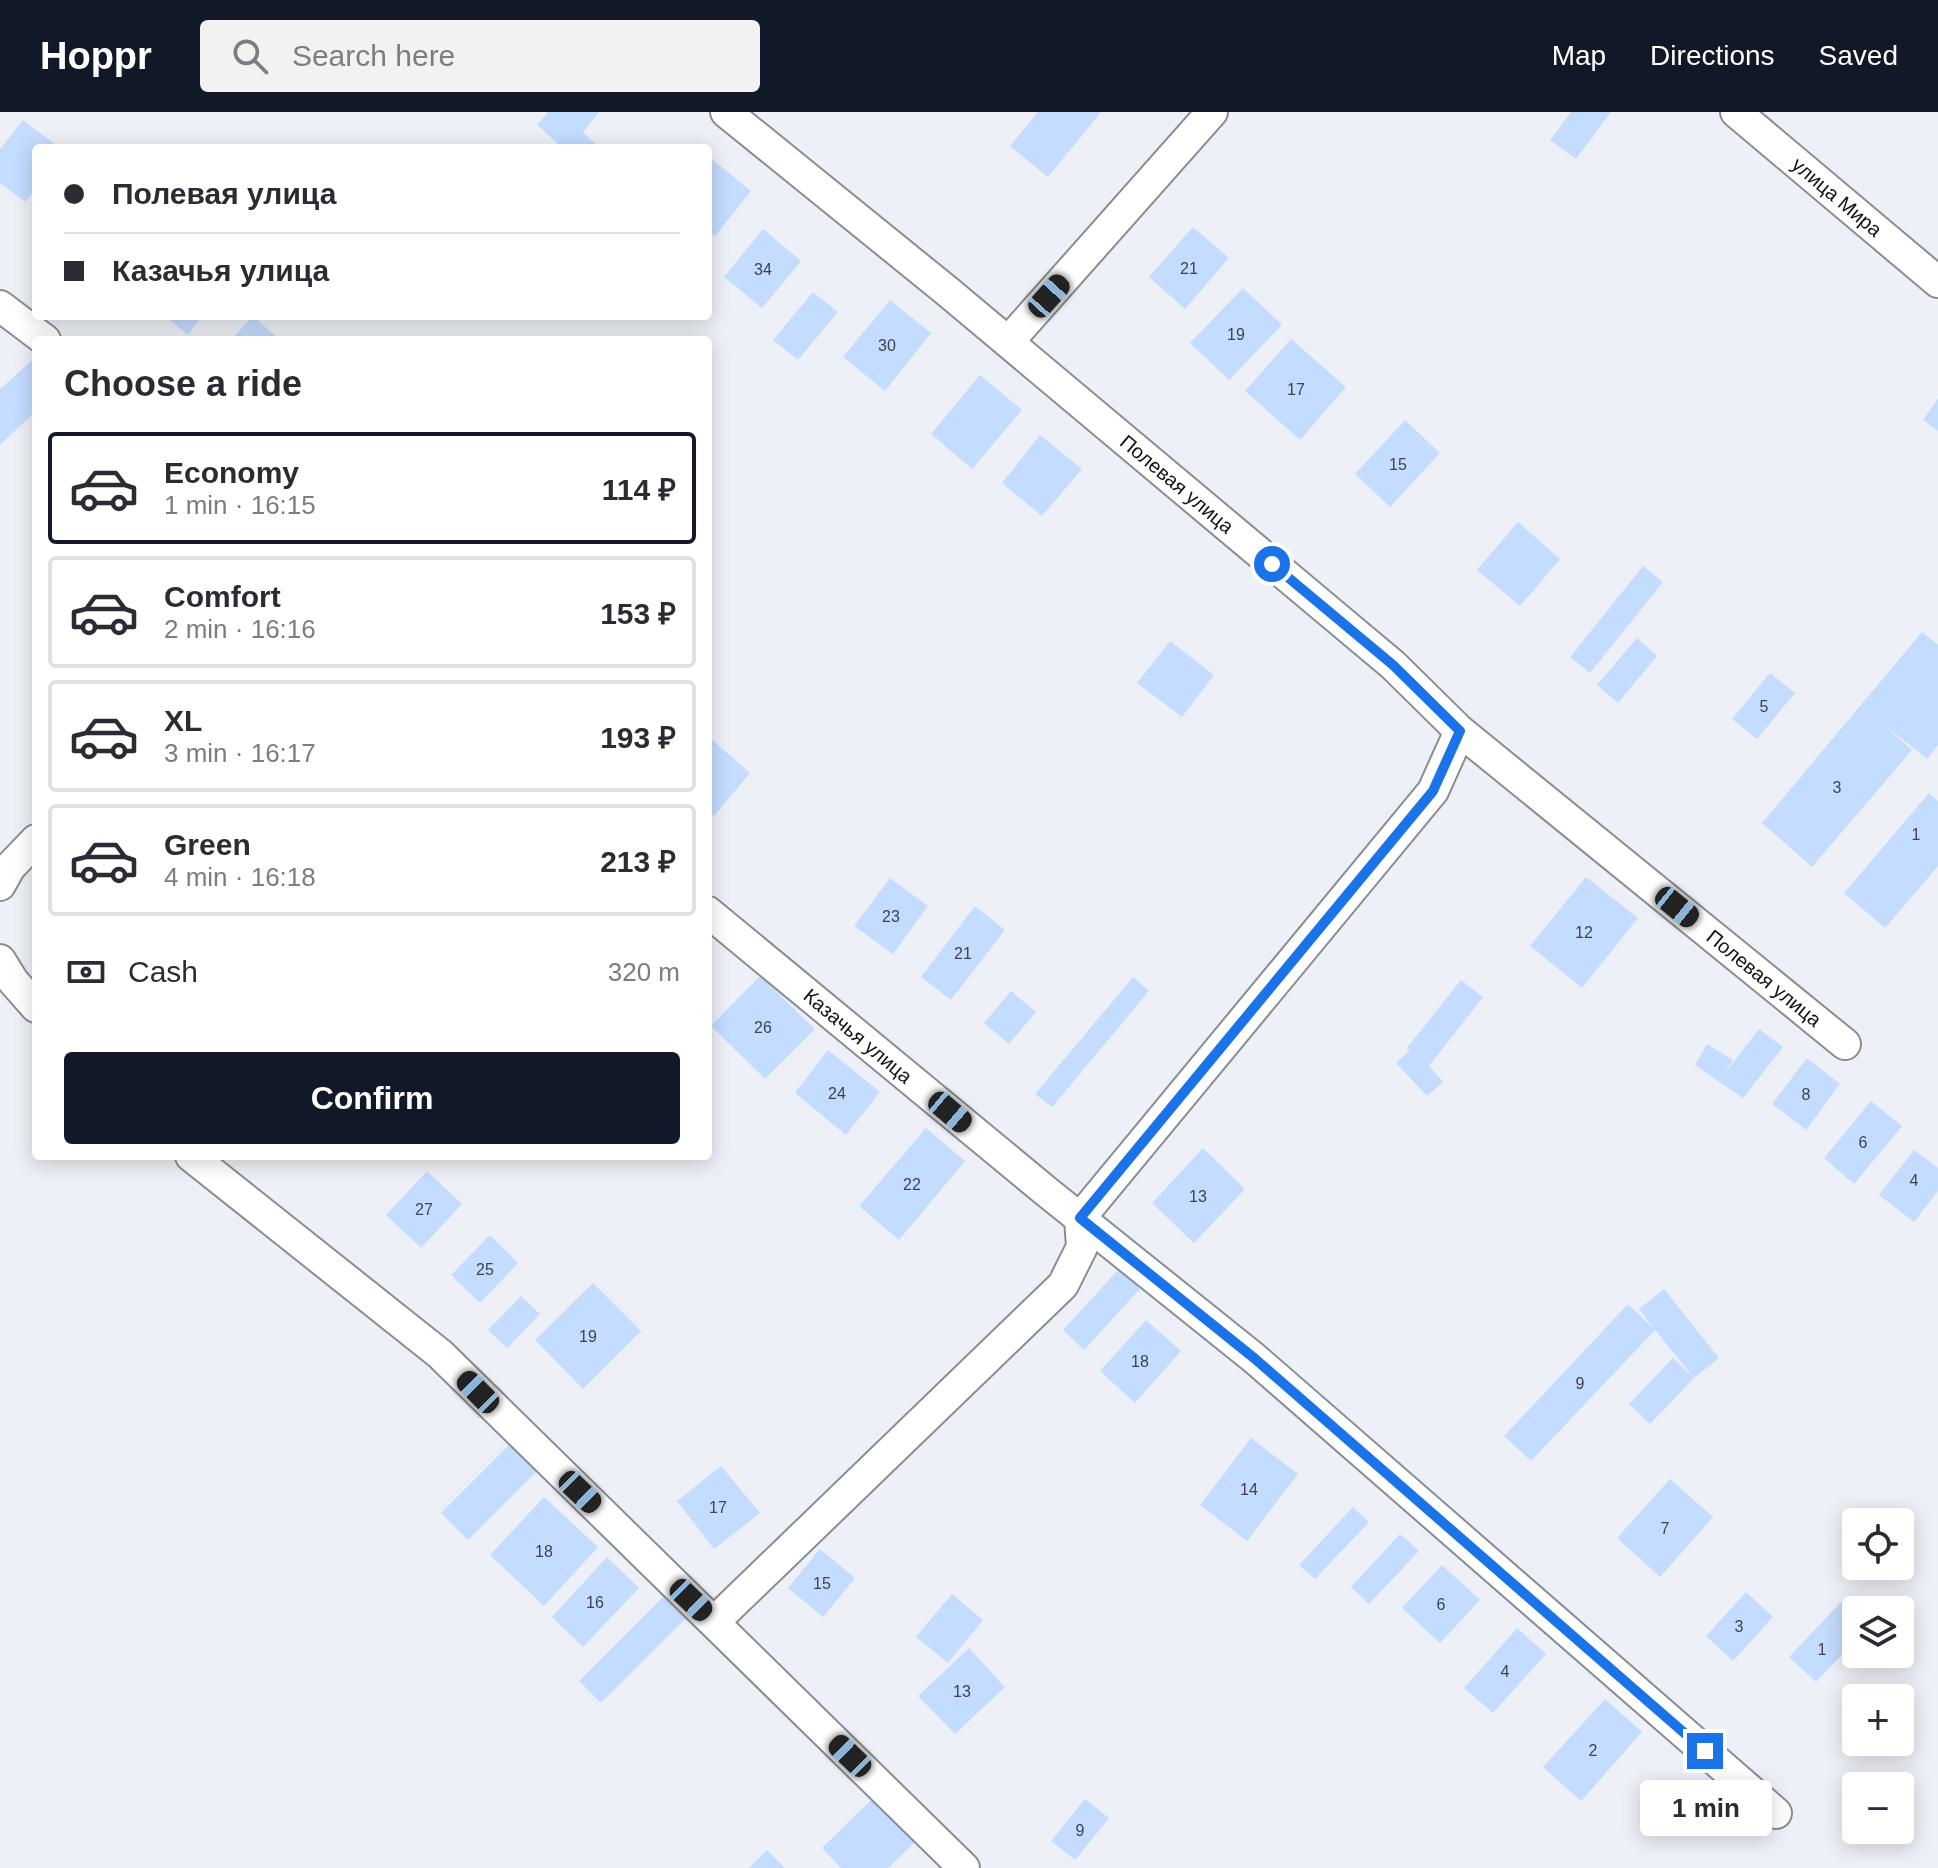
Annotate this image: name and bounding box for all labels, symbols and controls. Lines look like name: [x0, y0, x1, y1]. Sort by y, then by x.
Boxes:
search box: [200, 20, 760, 92]
icon: search: [228, 34, 272, 78]
text: Hoppr: [40, 35, 152, 77]
text: Search here: [292, 39, 455, 72]
text: Map: [1552, 40, 1606, 71]
text: Directions: [1650, 40, 1775, 71]
text: Saved: [1819, 40, 1898, 71]
street label: улица Мира: [1788, 153, 1887, 242]
text: Полевая улица: [112, 177, 336, 210]
text: Казачья улица: [112, 254, 329, 287]
house number: 21: [1180, 260, 1198, 277]
house number: 34: [754, 261, 772, 278]
car: [1024, 270, 1074, 322]
house number: 19: [1227, 326, 1245, 343]
house number: 30: [878, 337, 896, 354]
text: Choose a ride: [64, 363, 302, 404]
house number: 17: [1287, 381, 1305, 398]
street label: Полевая улица: [1116, 430, 1239, 538]
icon: car: [68, 452, 140, 524]
text: Economy: [164, 456, 299, 489]
house number: 15: [1389, 456, 1407, 473]
text: 114 ₽: [602, 473, 676, 506]
text: 1 min · 16:15: [164, 490, 316, 520]
route start: [1254, 546, 1290, 582]
icon: car: [68, 576, 140, 648]
text: Comfort: [164, 580, 281, 613]
text: 153 ₽: [600, 597, 676, 630]
text: 2 min · 16:16: [164, 614, 316, 644]
house number: 5: [1760, 698, 1769, 715]
icon: car: [68, 700, 140, 772]
text: XL: [164, 704, 202, 737]
text: 193 ₽: [600, 721, 676, 754]
text: 3 min · 16:17: [164, 738, 316, 768]
house number: 3: [1833, 779, 1842, 796]
icon: car: [68, 824, 140, 896]
house number: 1: [1912, 826, 1921, 843]
text: Green: [164, 828, 251, 861]
text: 213 ₽: [600, 845, 676, 878]
text: 4 min · 16:18: [164, 862, 316, 892]
car: [1651, 883, 1703, 931]
house number: 23: [882, 908, 900, 925]
house number: 12: [1575, 924, 1593, 941]
street label: Полевая улица: [1702, 925, 1826, 1031]
house number: 21: [954, 945, 972, 962]
icon: cash: [64, 950, 108, 994]
text: Cash: [128, 955, 198, 988]
text: 320 m: [608, 957, 680, 987]
street label: Казачья улица: [799, 984, 917, 1088]
house number: 26: [754, 1019, 772, 1036]
button: Confirm: [64, 1052, 680, 1144]
house number: 24: [828, 1085, 846, 1102]
house number: 8: [1802, 1086, 1811, 1103]
car: [924, 1087, 976, 1137]
house number: 6: [1859, 1134, 1868, 1151]
house number: 4: [1910, 1172, 1919, 1189]
house number: 22: [903, 1176, 921, 1193]
house number: 13: [1189, 1188, 1207, 1205]
house number: 27: [415, 1201, 433, 1218]
house number: 25: [476, 1261, 494, 1278]
house number: 19: [579, 1328, 597, 1345]
house number: 18: [1131, 1353, 1149, 1370]
car: [453, 1367, 503, 1417]
house number: 9: [1576, 1375, 1585, 1392]
car: [554, 1467, 606, 1517]
house number: 14: [1240, 1481, 1258, 1498]
house number: 17: [709, 1499, 727, 1516]
map controls: [1842, 1508, 1914, 1844]
button: locate: [1842, 1508, 1914, 1580]
house number: 7: [1661, 1520, 1670, 1537]
house number: 18: [535, 1543, 553, 1560]
car: [665, 1575, 717, 1625]
house number: 15: [813, 1575, 831, 1592]
house number: 16: [586, 1594, 604, 1611]
house number: 6: [1437, 1596, 1446, 1613]
button: layers: [1842, 1596, 1914, 1668]
house number: 3: [1735, 1618, 1744, 1635]
house number: 1: [1818, 1641, 1827, 1658]
house number: 4: [1501, 1663, 1510, 1680]
house number: 13: [953, 1683, 971, 1700]
button: +: [1842, 1684, 1914, 1756]
car: [824, 1731, 876, 1781]
route end: [1687, 1733, 1723, 1769]
house number: 2: [1589, 1742, 1598, 1759]
button: −: [1842, 1772, 1914, 1844]
callout: 1 min: [1639, 1779, 1771, 1835]
text: 1 min: [1672, 1793, 1740, 1823]
house number: 9: [1076, 1822, 1085, 1839]

